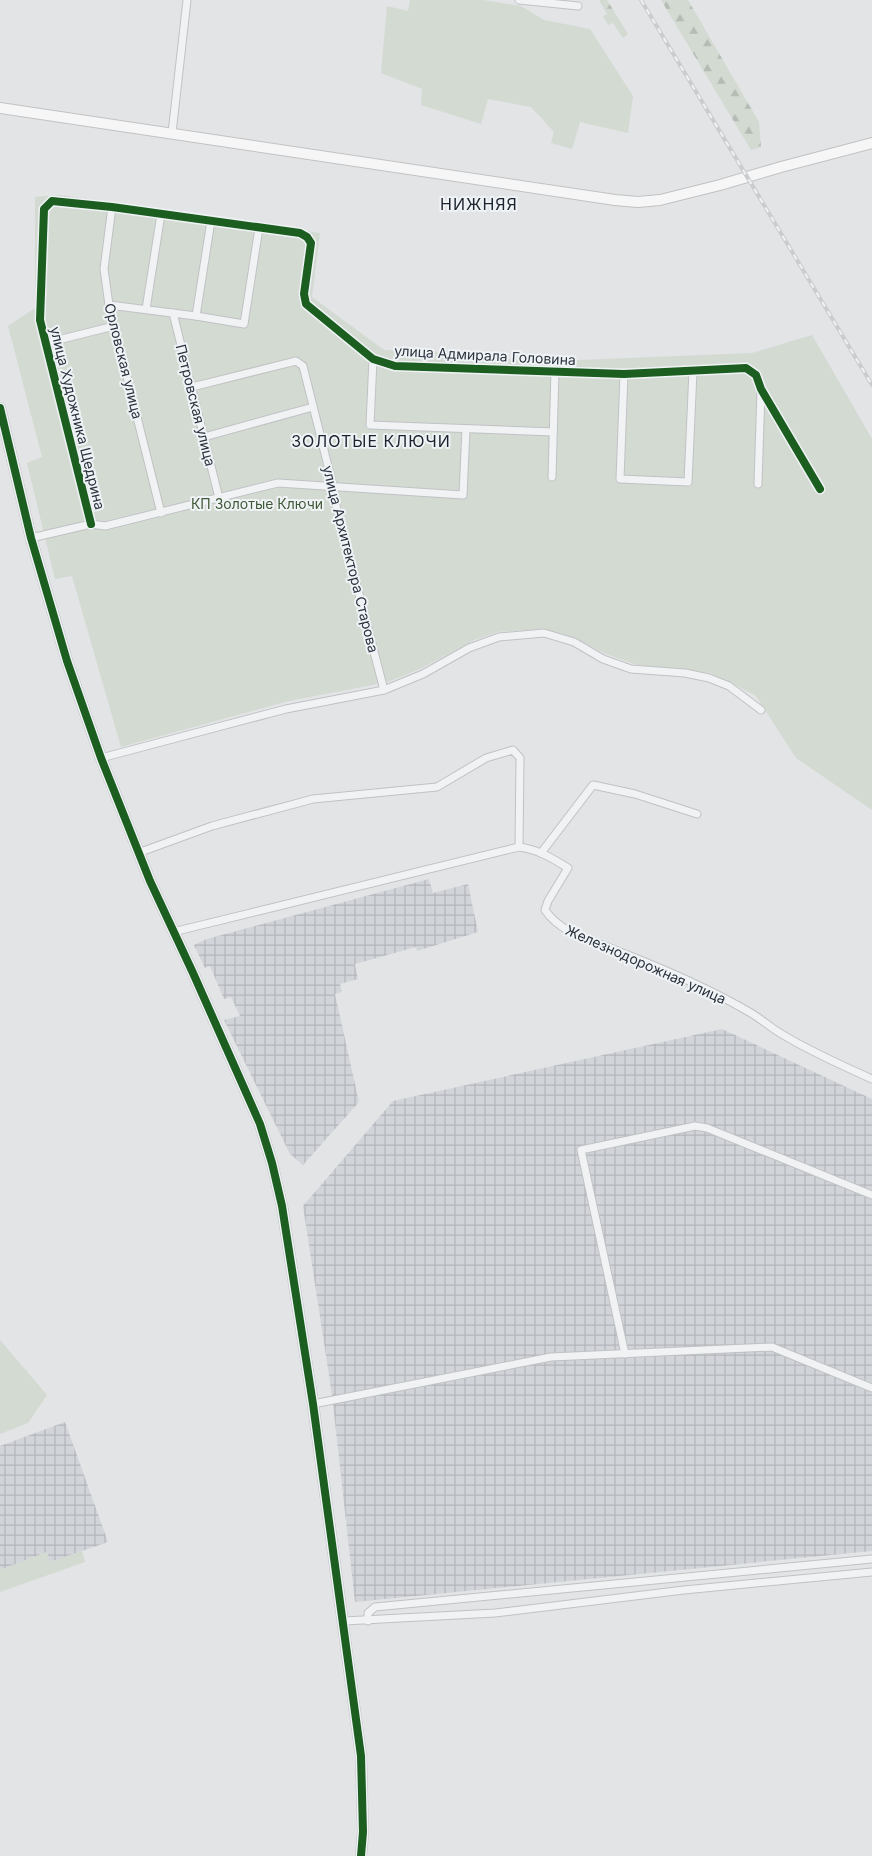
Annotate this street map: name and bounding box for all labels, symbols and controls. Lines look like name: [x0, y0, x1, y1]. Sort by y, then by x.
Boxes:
district label: НИЖНЯЯ: [440, 194, 518, 214]
street label: Орловская улица: [101, 301, 147, 421]
street label: улица Художника Щедрина: [47, 325, 109, 511]
street label: Петровская улица: [173, 342, 219, 468]
street label: улица Адмирала Головина: [394, 342, 576, 368]
district label: ЗОЛОТЫЕ КЛЮЧИ: [291, 431, 451, 451]
street label: улица Архитектора Старова: [320, 464, 382, 654]
park label: КП Золотые Ключи: [191, 495, 323, 512]
street label: Железнодорожная улица: [563, 921, 729, 1007]

